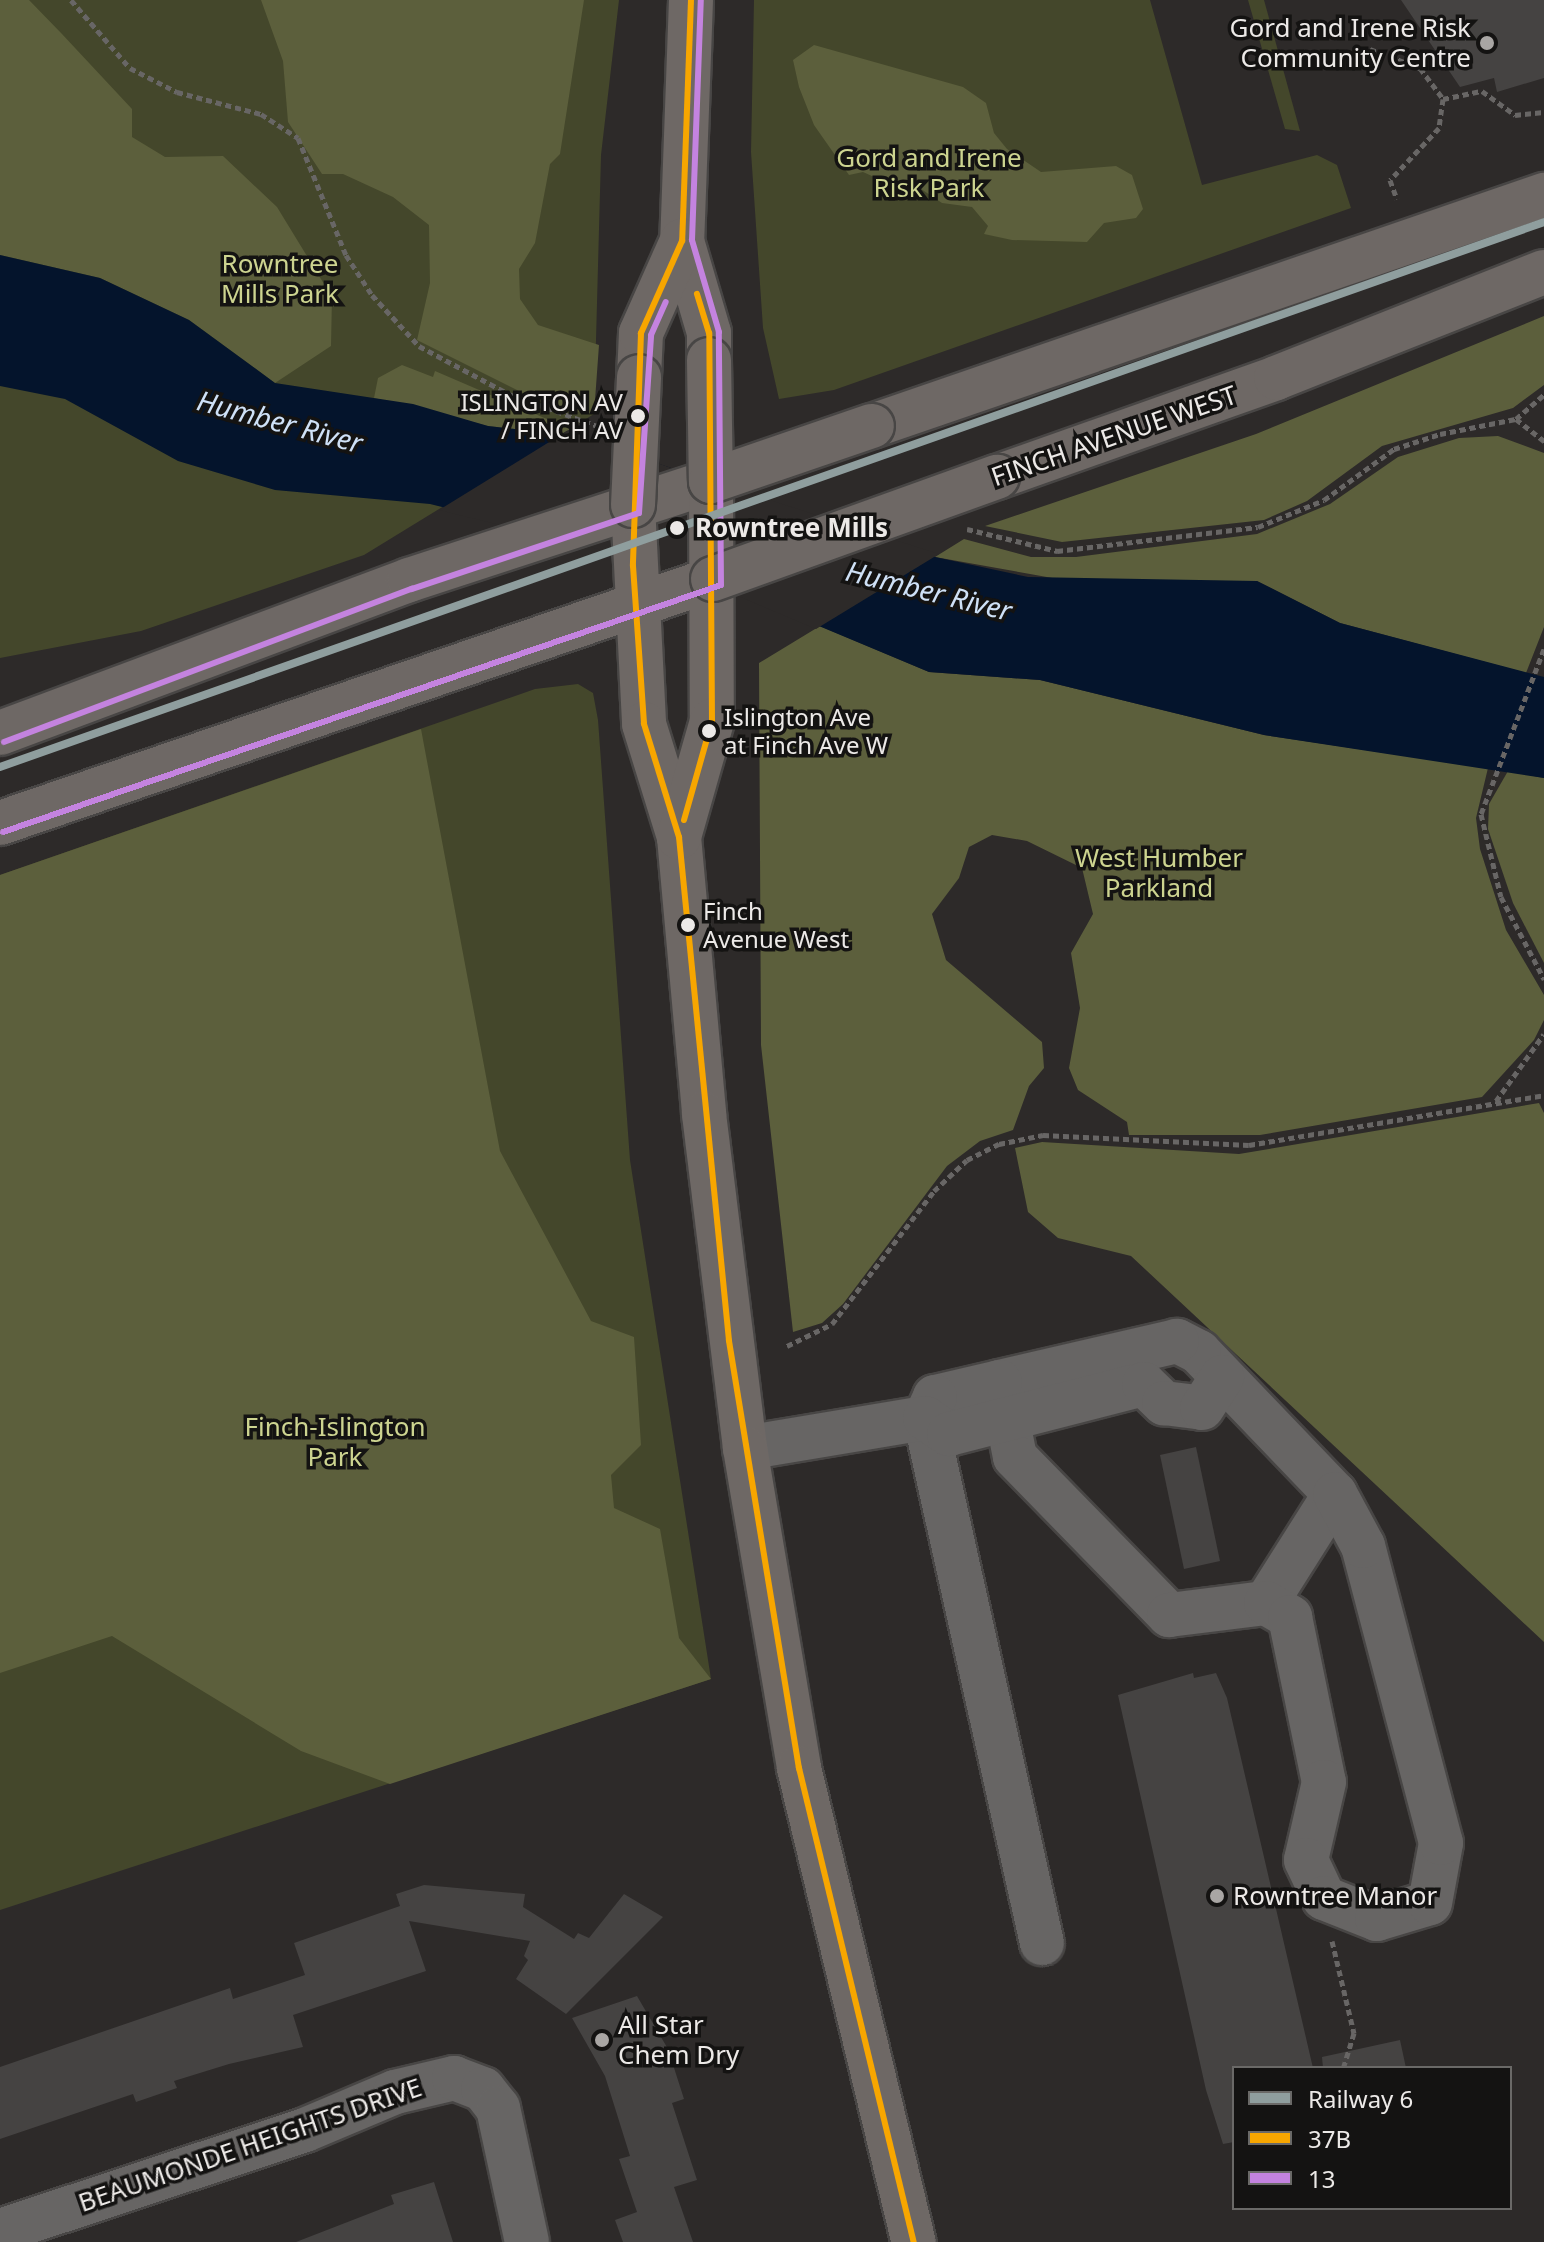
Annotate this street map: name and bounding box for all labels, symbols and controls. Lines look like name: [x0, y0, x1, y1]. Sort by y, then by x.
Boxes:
place label: Gord and Irene Risk Community Centre: [1230, 12, 1471, 74]
marker: Gord and Irene Risk Community Centre: [1478, 34, 1496, 52]
park label: Gord and Irene Risk Park: [836, 142, 1022, 204]
park label: Rowntree Mills Park: [221, 248, 339, 310]
street label: FINCH AVENUE WEST: [987, 379, 1241, 493]
water label: Humber River: [194, 383, 366, 459]
place label: ISLINGTON AV / FINCH AV: [460, 388, 623, 444]
marker: ISLINGTON AV / FINCH AV: [630, 408, 646, 424]
place label: Rowntree Mills: [695, 512, 888, 544]
marker: Rowntree Mills: [666, 517, 688, 539]
water label: Humber River: [843, 553, 1015, 627]
place label: Islington Ave at Finch Ave W: [724, 703, 888, 759]
marker: Islington Ave at Finch Ave W: [701, 723, 717, 739]
park label: West Humber Parkland: [1075, 842, 1243, 904]
place label: Finch Avenue West: [703, 897, 849, 953]
marker: Finch Avenue West: [680, 917, 696, 933]
park label: Finch-Islington Park: [244, 1411, 426, 1472]
place label: Rowntree Manor: [1233, 1880, 1437, 1912]
marker: Rowntree Manor: [1208, 1887, 1226, 1905]
place label: All Star Chem Dry: [618, 2009, 739, 2070]
marker: All Star Chem Dry: [593, 2031, 611, 2049]
legend: [1232, 2066, 1512, 2210]
street label: BEAUMONDE HEIGHTS DRIVE: [74, 2071, 426, 2219]
text: Railway 6: [1308, 2082, 1413, 2115]
text: 37B: [1308, 2122, 1351, 2155]
text: 13: [1308, 2162, 1335, 2195]

